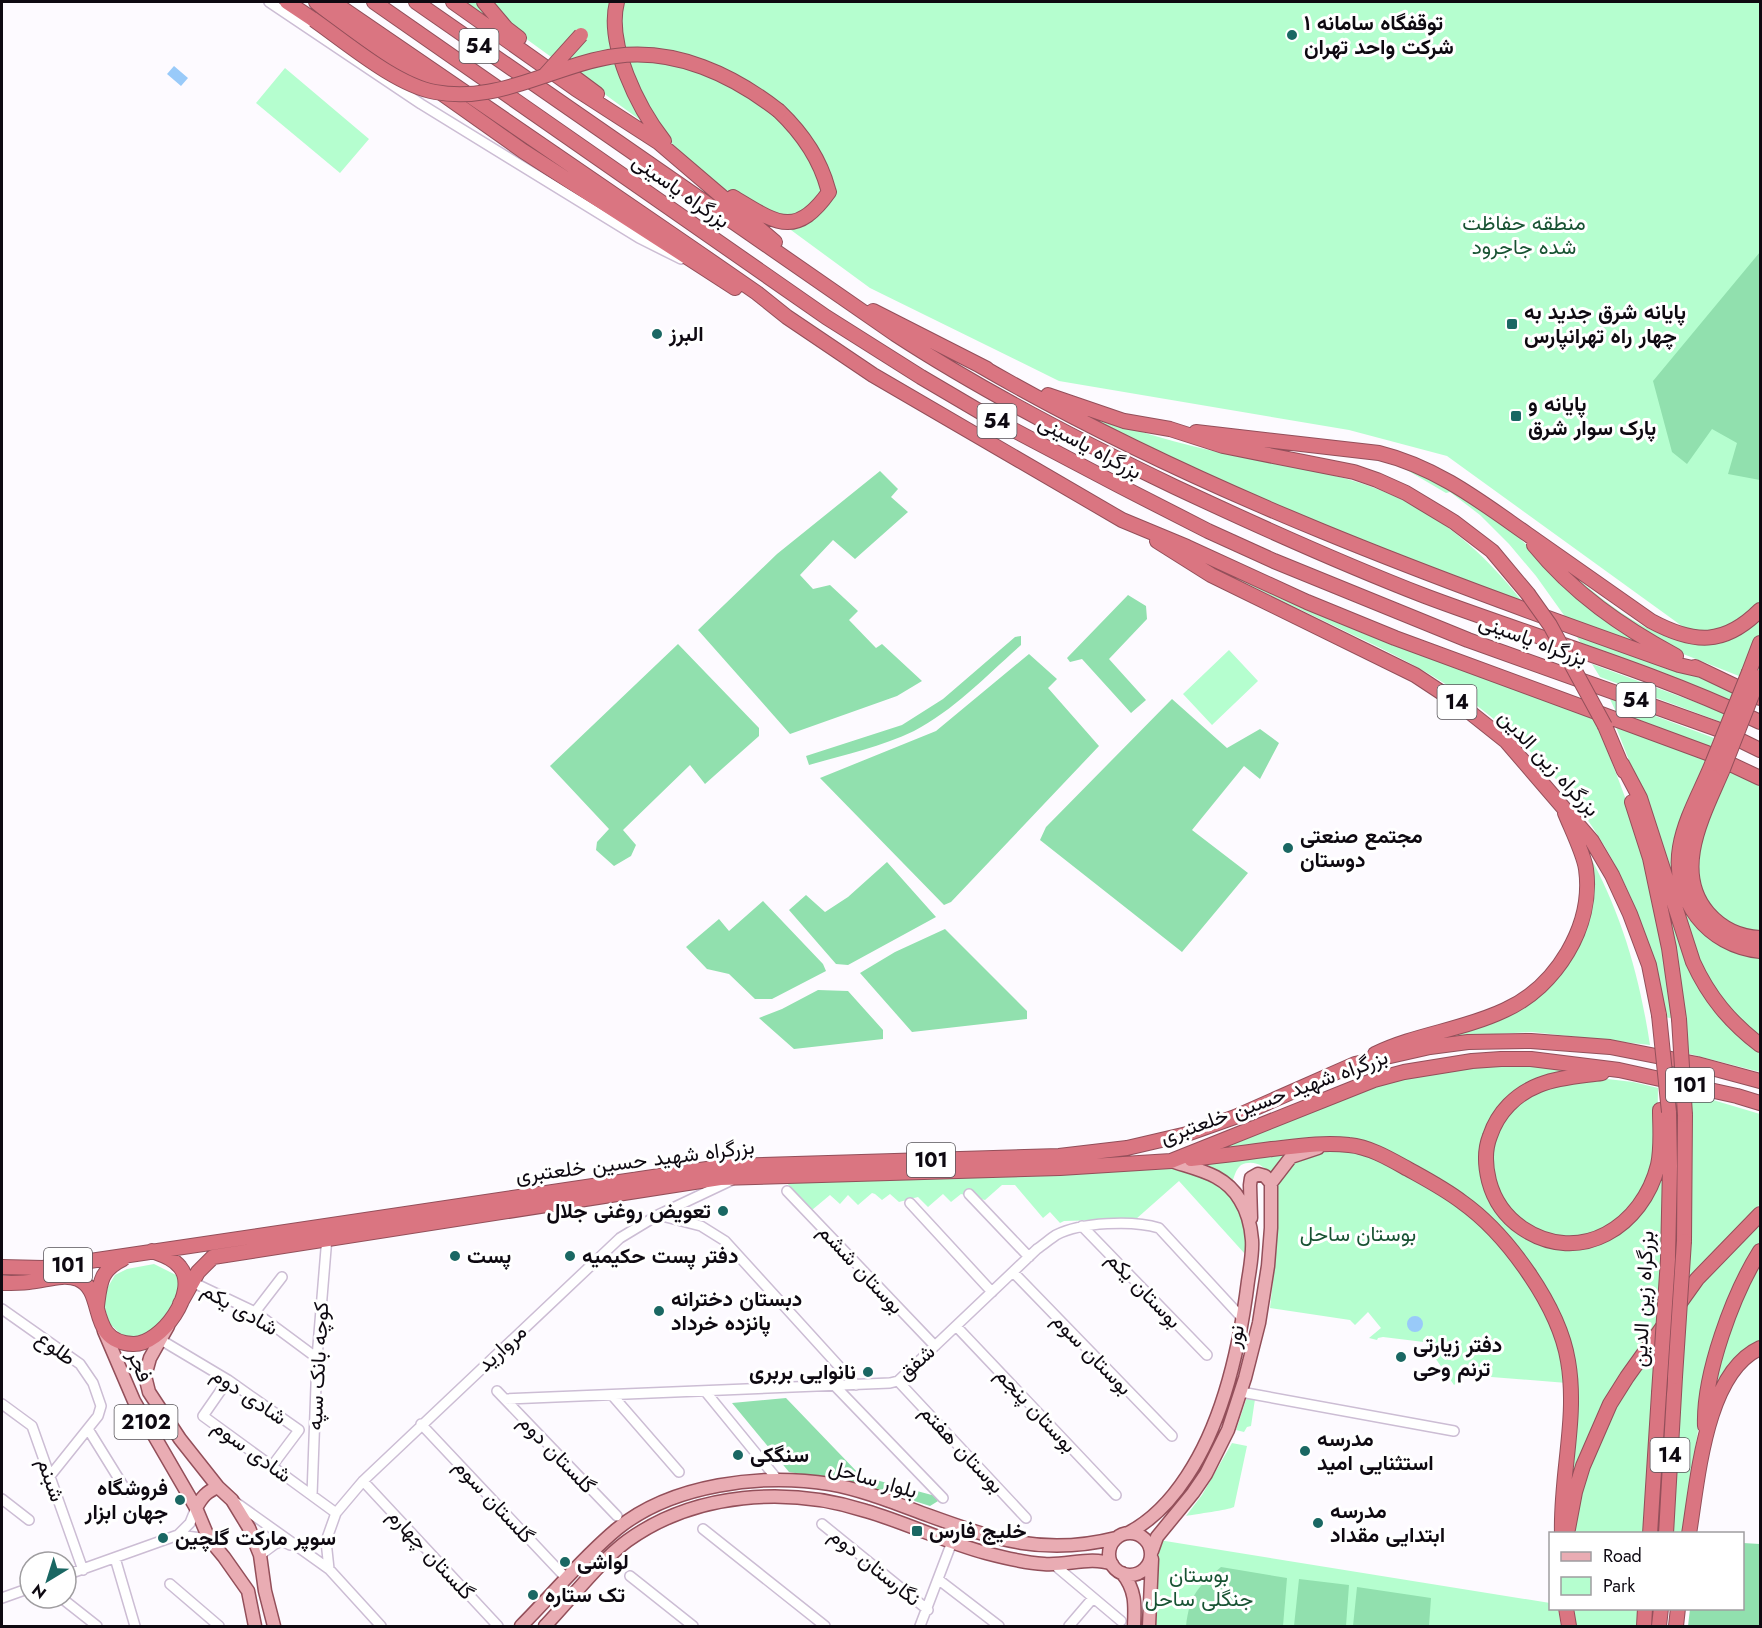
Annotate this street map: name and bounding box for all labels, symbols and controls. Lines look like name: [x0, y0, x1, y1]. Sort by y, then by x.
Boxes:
place label: توقفگاه سامانه ۱ شرکت واحد تهران: [1304, 8, 1454, 62]
marker: توقفگاه سامانه ۱ شرکت واحد تهران: [1285, 28, 1299, 42]
road number: 54: [460, 29, 498, 63]
street label: بزرگراه یاسینی: [626, 146, 736, 236]
park label: منطقه حفاظت شده جاجرود: [1462, 208, 1586, 262]
place label: پایانه شرق جدید به چهار راه تهرانپارس: [1524, 297, 1686, 351]
marker: پایانه شرق جدید به چهار راه تهرانپارس: [1505, 317, 1519, 331]
place label: البرز: [668, 319, 704, 349]
marker: البرز: [650, 327, 664, 341]
place label: پایانه و پارک‌ سوار شرق: [1528, 389, 1656, 443]
road number: 54: [978, 404, 1016, 438]
street label: بزرگراه یاسینی: [1033, 407, 1147, 487]
marker: پایانه و پارک‌ سوار شرق: [1509, 409, 1523, 423]
street label: بزرگراه یاسینی: [1475, 607, 1591, 673]
road number: 54: [1616, 683, 1656, 717]
road number: 14: [1438, 685, 1476, 719]
street label: بزرگراه زین الدین: [1491, 703, 1607, 823]
place label: مجتمع صنعتی دوستان: [1300, 821, 1423, 875]
marker: مجتمع صنعتی دوستان: [1281, 841, 1295, 855]
street label: بزرگراه شهید حسین خلعتبری: [1156, 1042, 1392, 1152]
road number: 101: [1666, 1068, 1714, 1102]
street label: بزرگراه شهید حسین خلعتبری: [514, 1131, 756, 1191]
road number: 101: [907, 1143, 955, 1177]
place label: تعویض روغنی جلال: [546, 1196, 711, 1226]
marker: تعویض روغنی جلال: [716, 1204, 730, 1218]
street label: بوستان ششم: [811, 1217, 911, 1321]
park label: بوستان ساحل: [1300, 1219, 1416, 1249]
street label: بزرگراه زین الدین: [1624, 1230, 1662, 1368]
place label: پست: [467, 1241, 511, 1271]
place label: دفتر پست حکیمیه: [582, 1241, 738, 1271]
street label: بوستان یکم: [1100, 1245, 1188, 1335]
road number: 101: [44, 1248, 92, 1282]
marker: پست: [448, 1249, 462, 1263]
marker: دفتر پست حکیمیه: [563, 1249, 577, 1263]
street label: شادی یکم: [196, 1275, 284, 1343]
place label: دبستان دخترانه پانزده خرداد: [671, 1284, 802, 1338]
street label: کوچه بانک سپه: [300, 1301, 336, 1431]
marker: دبستان دخترانه پانزده خرداد: [652, 1304, 666, 1318]
street label: بوستان سوم: [1045, 1306, 1139, 1402]
street label: مروارید: [471, 1317, 533, 1379]
street label: نور: [1218, 1322, 1252, 1351]
street label: طلوع: [30, 1323, 82, 1373]
place label: دفتر زیارتی ترنم وحی: [1413, 1330, 1502, 1384]
street label: شفق: [891, 1337, 941, 1387]
street label: فجر: [120, 1344, 160, 1387]
marker: دفتر زیارتی ترنم وحی: [1394, 1350, 1408, 1364]
place label: نانوایی بربری: [749, 1357, 856, 1387]
street label: شادی دوم: [205, 1360, 293, 1432]
street label: بوستان پنجم: [988, 1360, 1084, 1460]
marker: نانوایی بربری: [861, 1365, 875, 1379]
street label: بوستان هفتم: [913, 1398, 1011, 1500]
road number: 2102: [114, 1405, 178, 1439]
street label: گلستان دوم: [512, 1408, 602, 1500]
street label: شادی سوم: [206, 1412, 298, 1490]
place label: مدرسه استثنایی امید: [1317, 1424, 1434, 1478]
road number: 14: [1650, 1438, 1690, 1472]
place label: سنگکی: [750, 1440, 809, 1470]
marker: مدرسه استثنایی امید: [1298, 1444, 1312, 1458]
marker: سنگکی: [731, 1448, 745, 1462]
street label: گلستان سوم: [447, 1452, 541, 1550]
street label: بلوار ساحل: [825, 1452, 921, 1506]
street label: شبنم: [30, 1454, 72, 1506]
place label: فروشگاه جهان ابزار: [84, 1473, 168, 1527]
marker: فروشگاه جهان ابزار: [173, 1493, 187, 1507]
place label: مدرسه ابتدایی مقداد: [1330, 1496, 1445, 1550]
street label: گلستان چهارم: [381, 1501, 481, 1607]
place label: خلیج فارس: [929, 1516, 1026, 1546]
marker: مدرسه ابتدایی مقداد: [1311, 1516, 1325, 1530]
street label: نگارستان دوم: [823, 1521, 927, 1613]
place label: سوپر مارکت گلچین: [175, 1523, 336, 1553]
marker: خلیج فارس: [910, 1524, 924, 1538]
marker: سوپر مارکت گلچین: [156, 1531, 170, 1545]
legend: [1549, 1532, 1744, 1610]
text: Road: [1603, 1543, 1642, 1569]
place label: لواشی: [577, 1547, 629, 1577]
north arrow: [18, 1550, 78, 1610]
marker: لواشی: [558, 1555, 572, 1569]
park label: بوستان جنگلی ساحل: [1145, 1560, 1253, 1614]
text: Park: [1603, 1573, 1635, 1599]
text: N: [27, 1578, 51, 1604]
place label: تک ستاره: [545, 1580, 625, 1610]
marker: تک ستاره: [526, 1588, 540, 1602]

